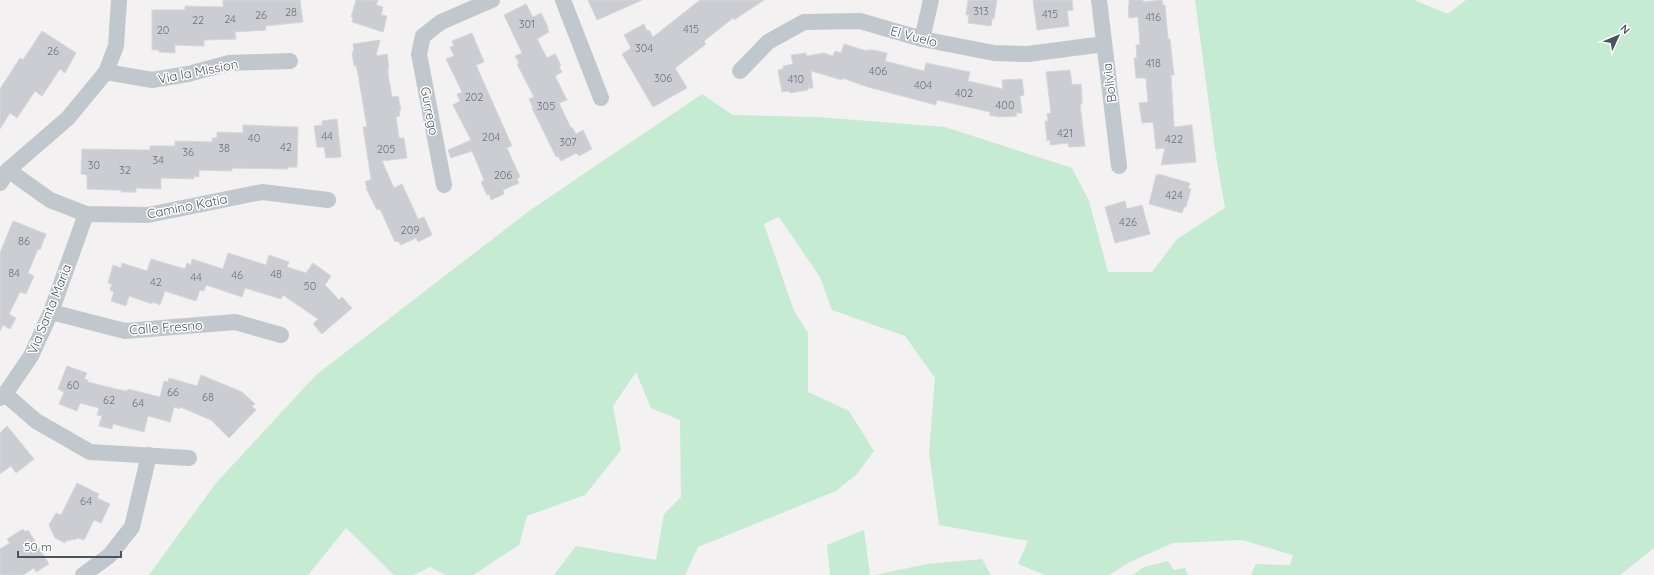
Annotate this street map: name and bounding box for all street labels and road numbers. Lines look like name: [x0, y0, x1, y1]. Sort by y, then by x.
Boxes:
street label: El Vuelo: [889, 22, 939, 50]
street label: Via la Mission: [157, 55, 239, 87]
street label: Bolivia: [1099, 62, 1119, 104]
street label: Gurrego: [417, 85, 443, 137]
street label: Camino Katia: [145, 190, 229, 222]
street label: Via Santa Maria: [24, 262, 74, 356]
street label: Calle Fresno: [129, 316, 204, 338]

